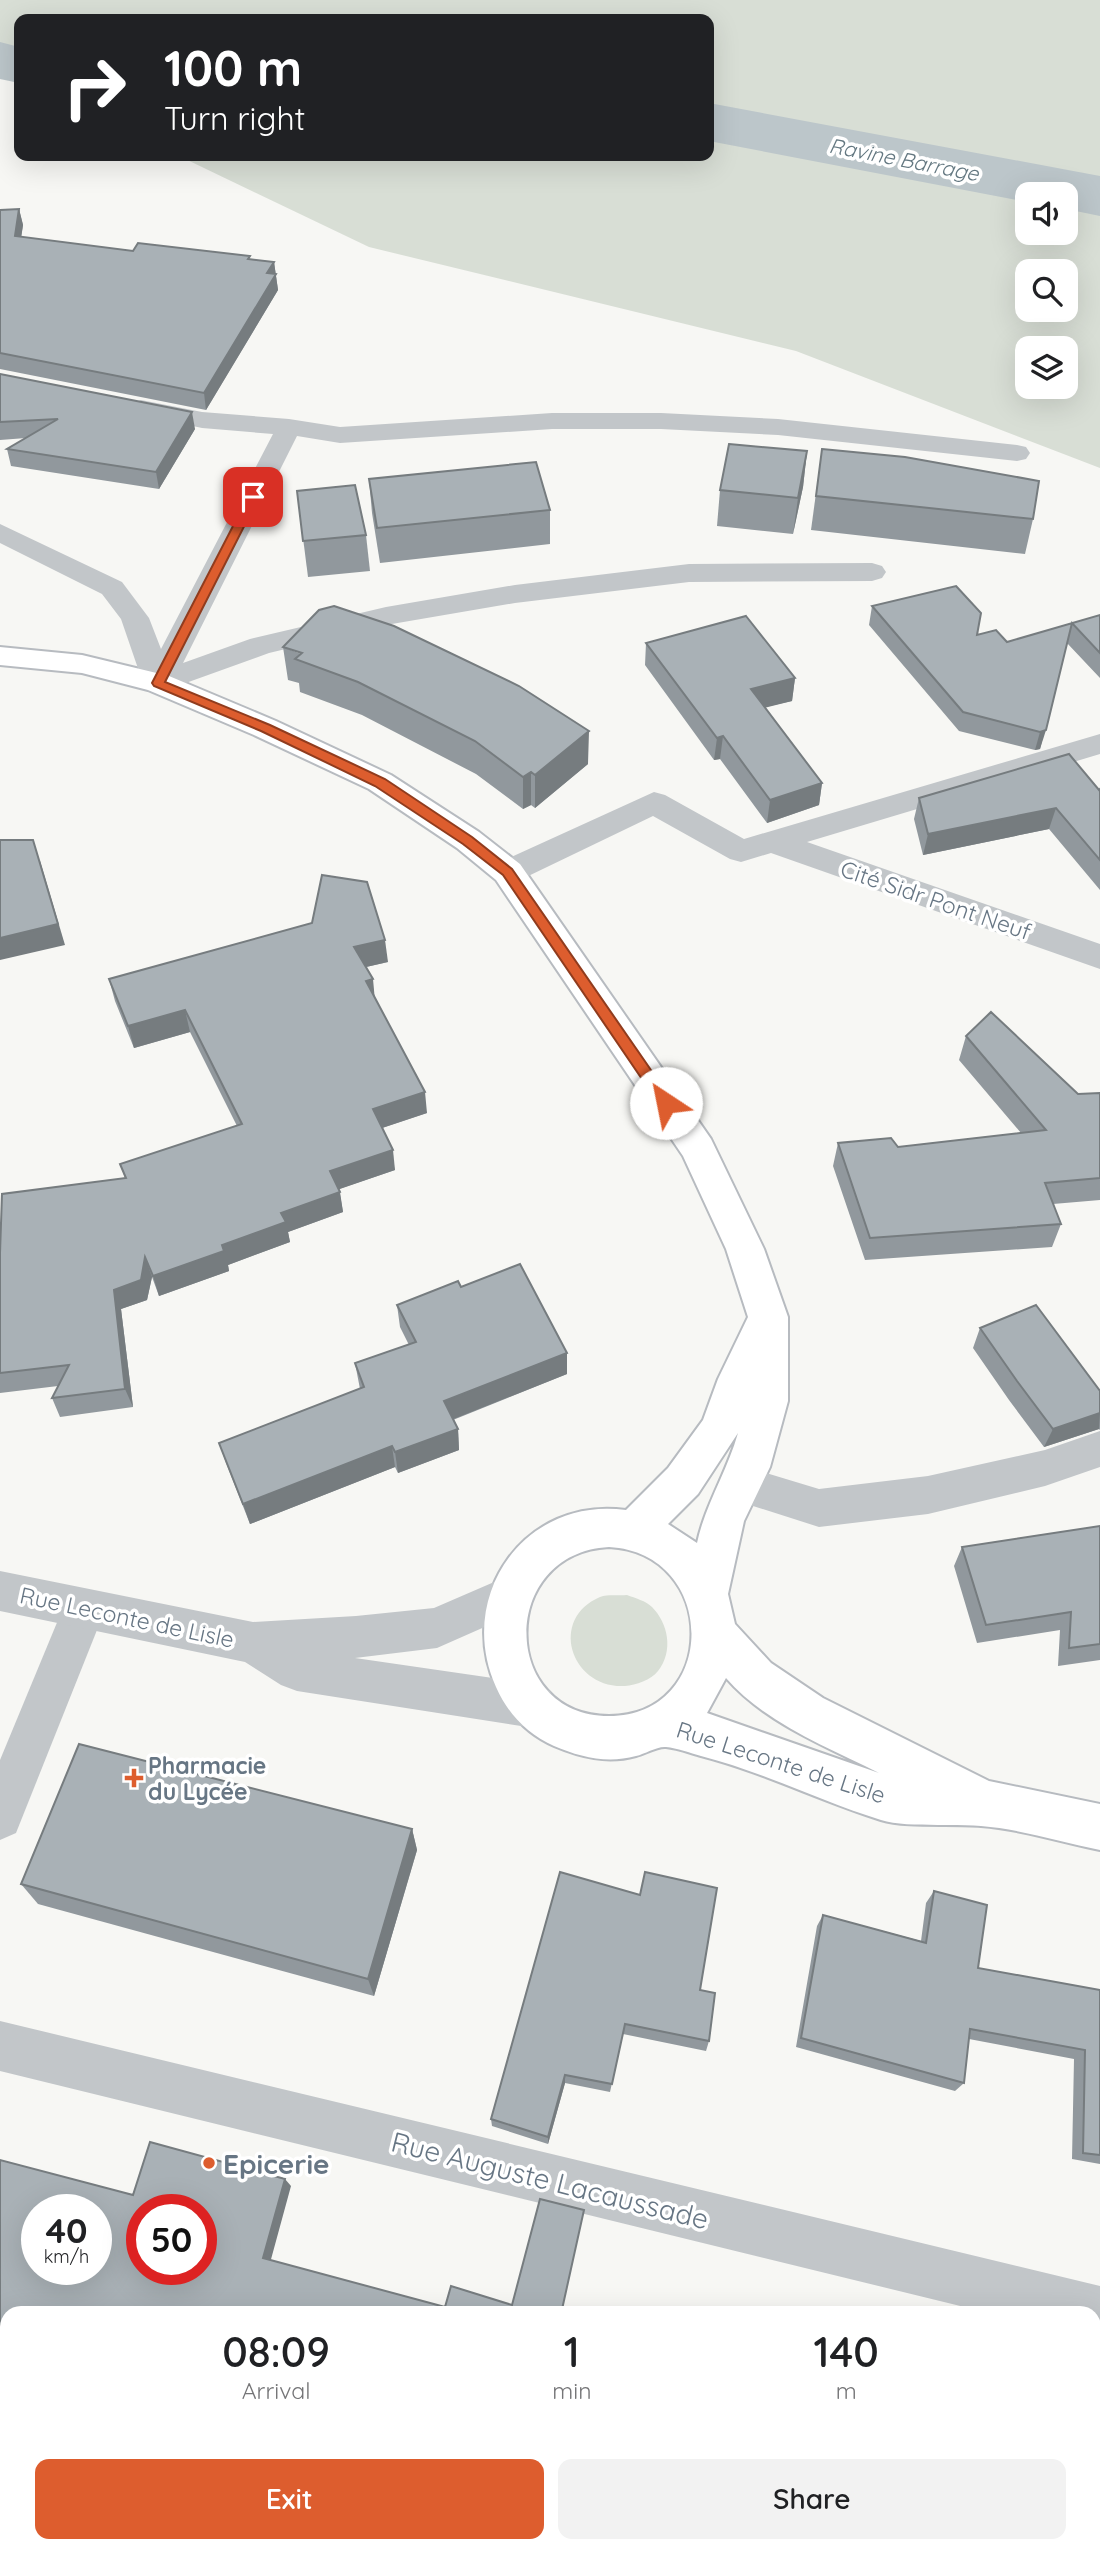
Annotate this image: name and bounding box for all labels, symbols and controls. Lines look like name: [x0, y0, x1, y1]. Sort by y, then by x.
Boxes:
text: 100 m: [164, 37, 302, 98]
icon: right: [49, 42, 140, 133]
text: Turn right: [164, 98, 305, 138]
water label: Ravine Barrage: [827, 132, 982, 186]
map controls: [1015, 182, 1078, 399]
button: sound: [1015, 182, 1078, 245]
button: search: [1015, 259, 1078, 322]
button: layers: [1015, 336, 1078, 399]
pin: [223, 467, 283, 527]
icon: arrive: [234, 478, 272, 516]
street label: Cité Sidr Pont Neuf: [837, 854, 1035, 946]
position arrow: [629, 1066, 703, 1140]
street label: Rue Leconte de Lisle: [17, 1580, 237, 1654]
street label: Rue Leconte de Lisle: [673, 1715, 889, 1809]
place label: Pharmacie du Lycée: [148, 1751, 266, 1806]
marker: Pharmacie du Lycée: [126, 1770, 142, 1786]
street label: Rue Auguste Lacaussade: [388, 2124, 712, 2236]
place label: Epicerie: [223, 2146, 330, 2181]
marker: Epicerie: [201, 2155, 217, 2171]
speed limit sign: 50: [126, 2194, 217, 2285]
text: 40: [45, 2208, 88, 2252]
text: km/h: [44, 2245, 89, 2268]
text: 08:09: [222, 2325, 330, 2378]
text: 1: [564, 2325, 580, 2378]
text: 140: [814, 2325, 879, 2378]
text: Arrival: [242, 2376, 311, 2405]
text: min: [552, 2376, 591, 2405]
text: m: [836, 2376, 857, 2405]
button: Exit: [35, 2459, 544, 2539]
button: Share: [558, 2459, 1066, 2539]

